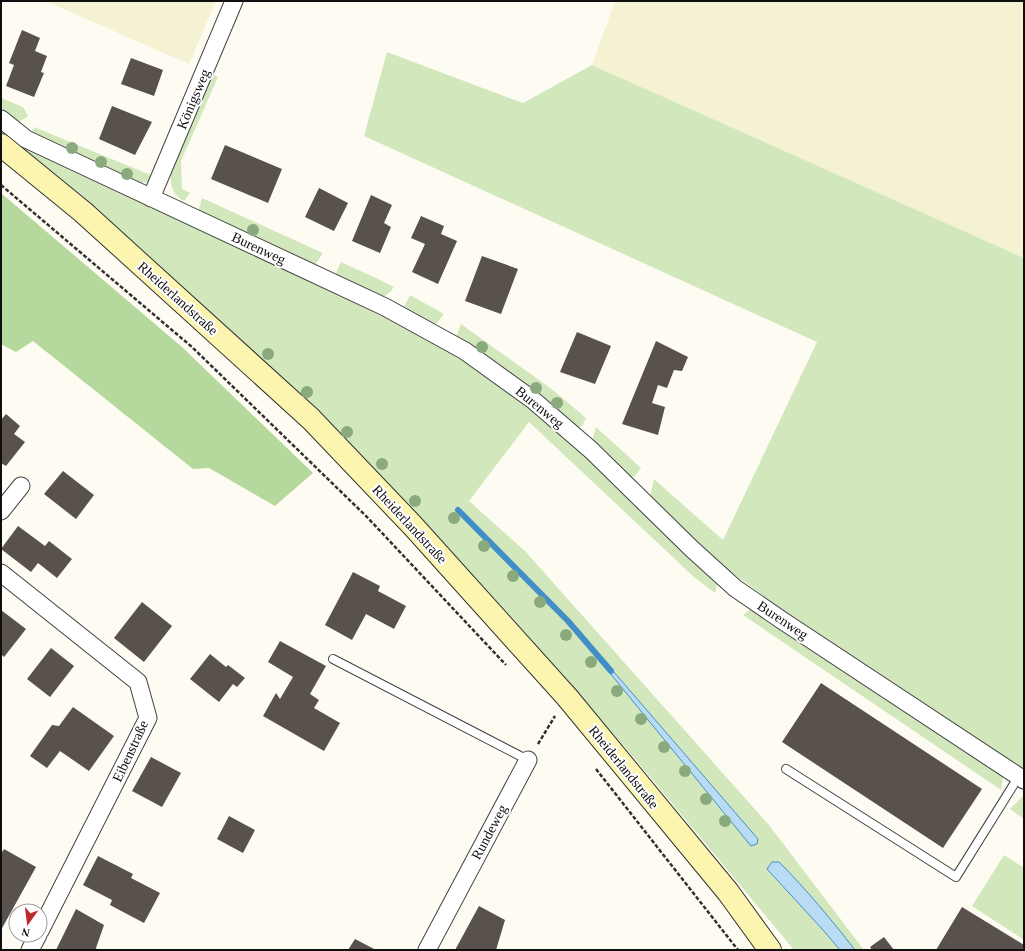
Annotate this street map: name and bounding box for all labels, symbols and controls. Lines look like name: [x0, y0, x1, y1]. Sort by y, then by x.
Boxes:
street label: Königsweg: [174, 67, 213, 131]
street label: Burenweg: [230, 229, 288, 267]
street label: Rheiderlandstraße: [135, 259, 221, 338]
street label: Burenweg: [513, 383, 567, 431]
street label: Rheiderlandstraße: [369, 482, 450, 567]
street label: Burenweg: [755, 598, 811, 643]
street label: Eibenstraße: [110, 718, 151, 784]
street label: Rheiderlandstraße: [586, 723, 661, 812]
street label: Rundeweg: [469, 802, 510, 862]
north arrow: [8, 903, 48, 943]
text: N: [20, 926, 31, 939]

